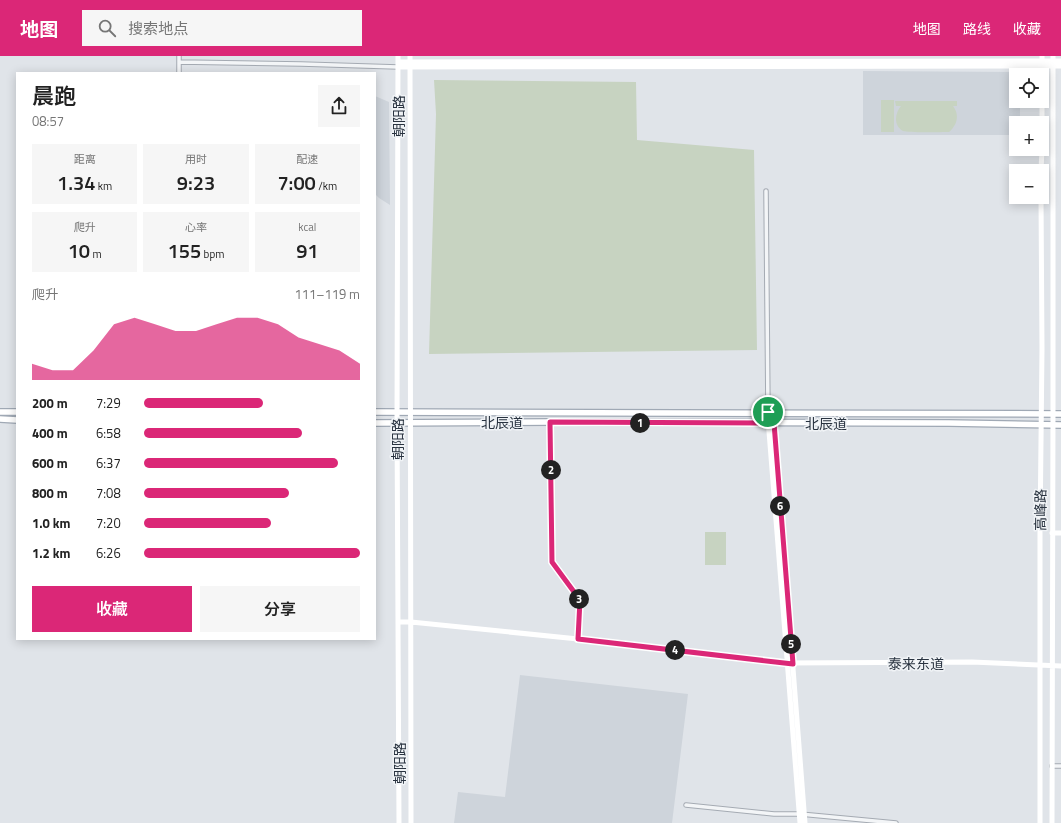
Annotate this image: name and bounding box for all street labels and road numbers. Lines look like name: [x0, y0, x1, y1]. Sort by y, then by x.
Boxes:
street label: 朝阳路: [388, 95, 409, 137]
street label: 北辰道: [481, 412, 523, 433]
street label: 北辰道: [805, 413, 847, 434]
street label: 朝阳路: [387, 418, 408, 460]
street label: 高峰路: [1029, 489, 1051, 531]
street label: 泰来东道: [888, 653, 944, 674]
street label: 朝阳路: [389, 742, 410, 784]

